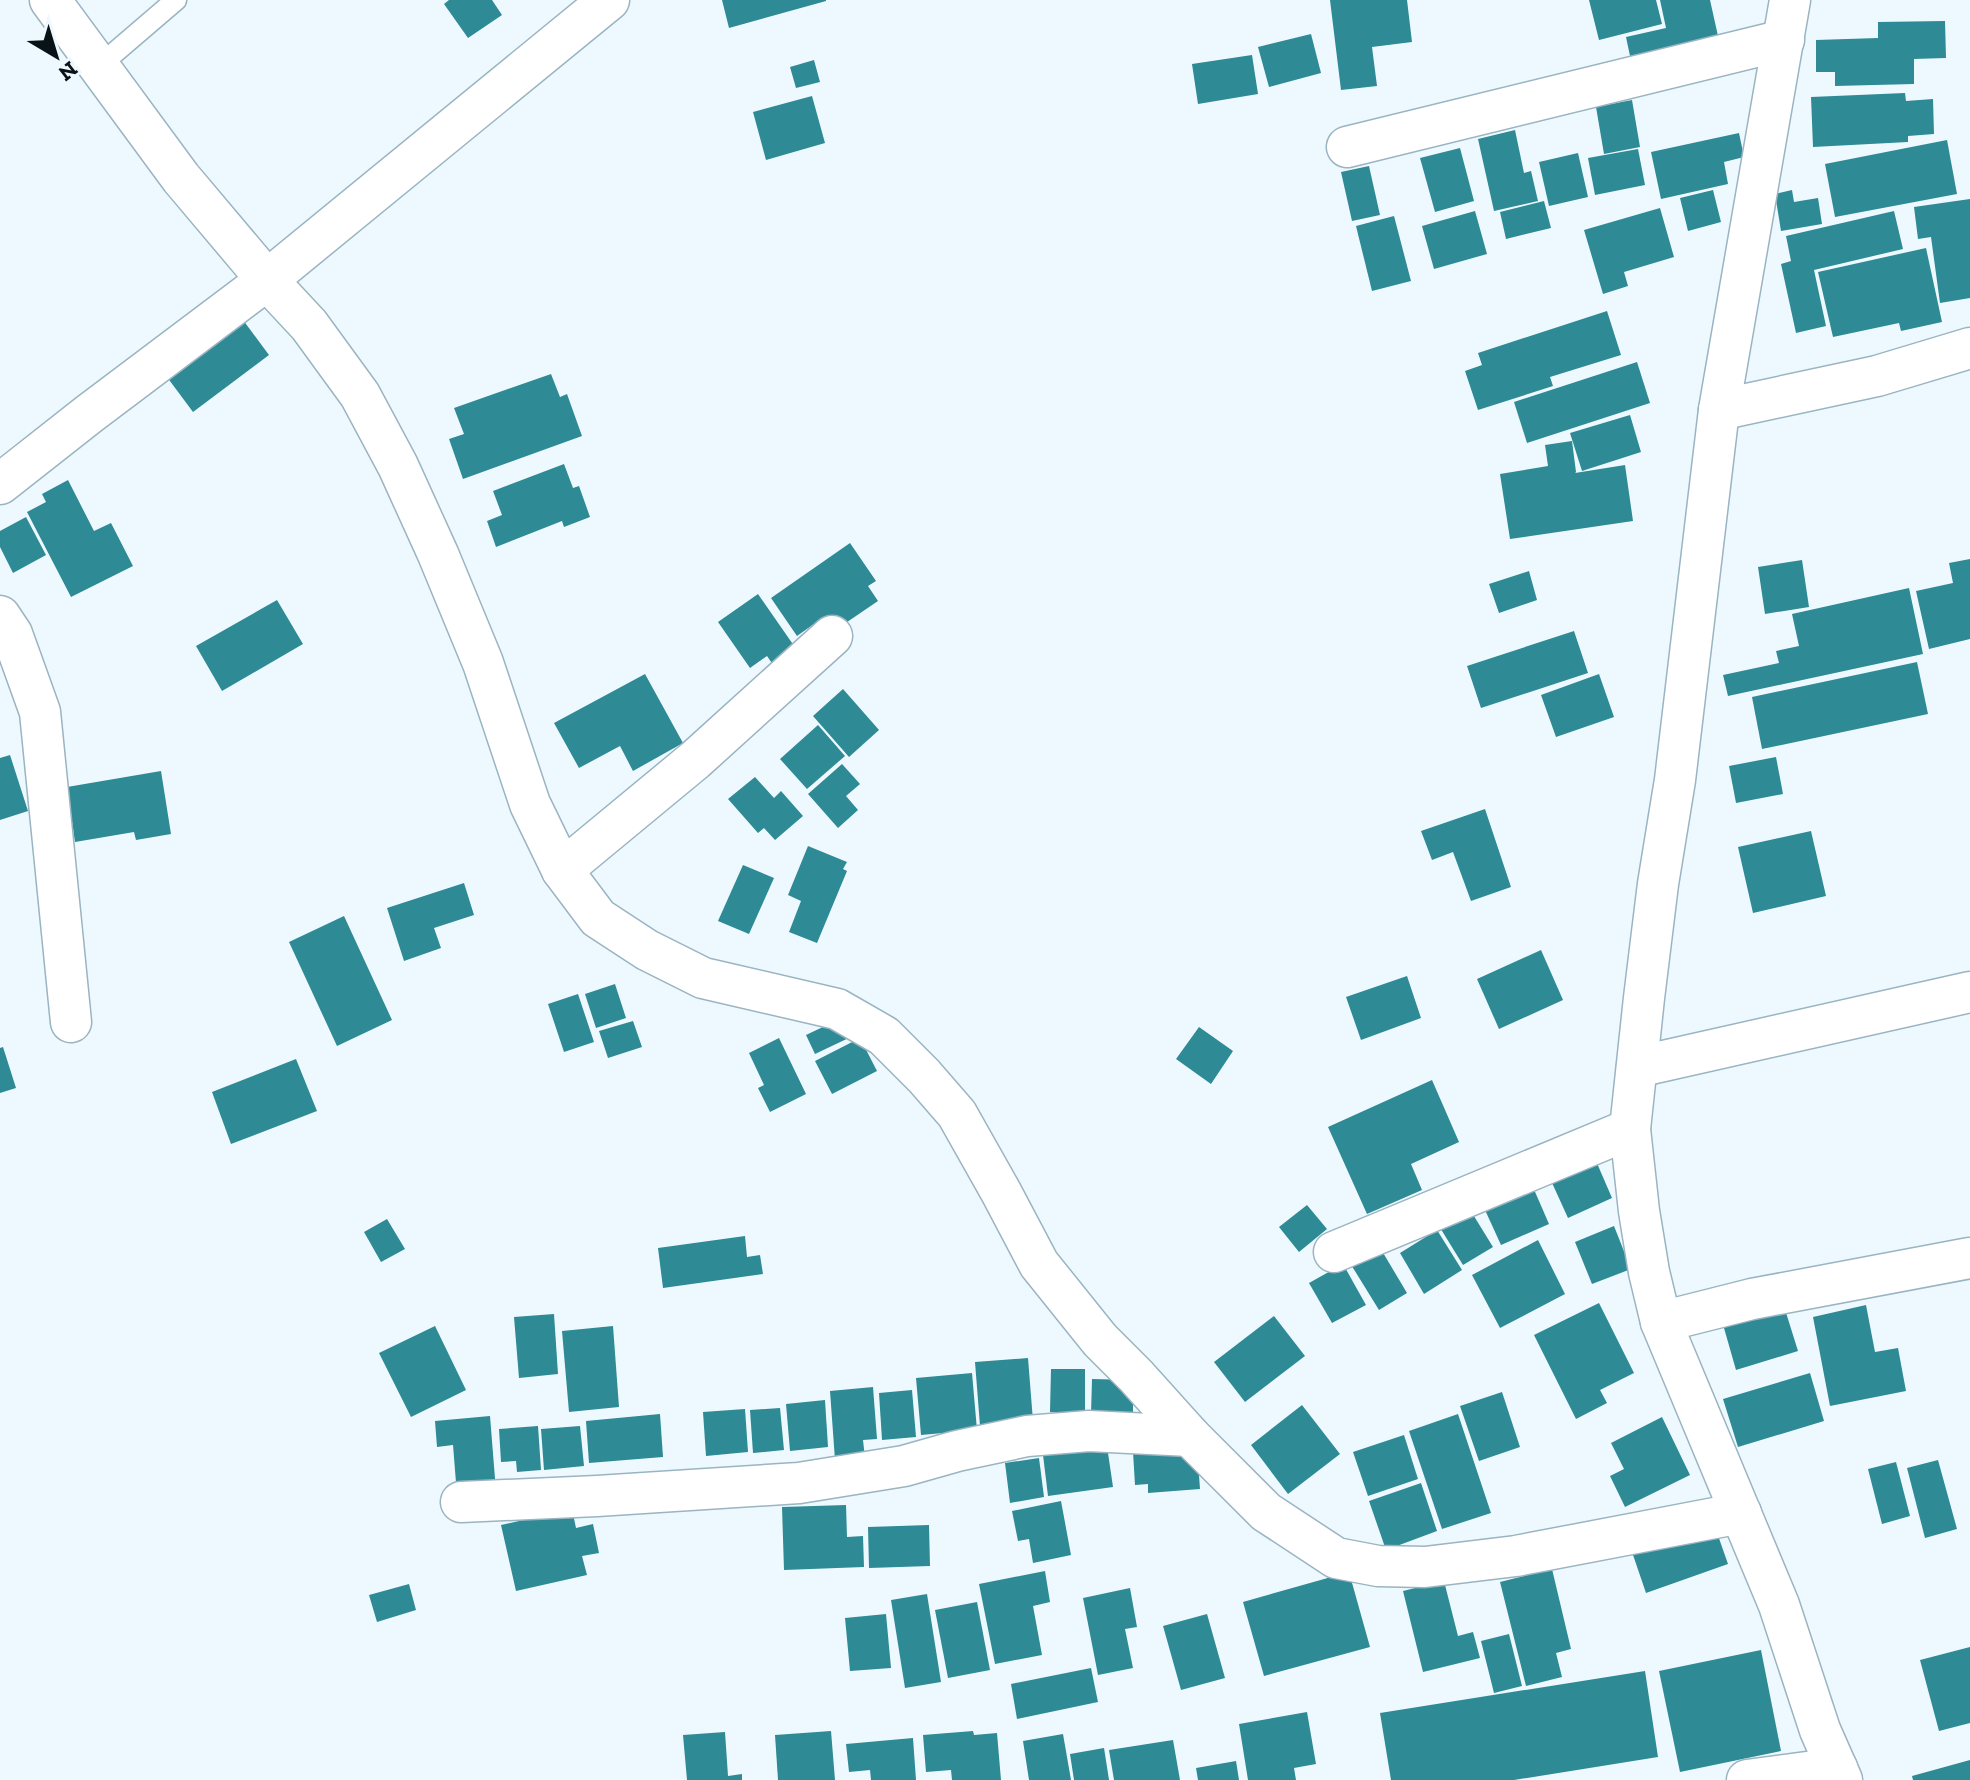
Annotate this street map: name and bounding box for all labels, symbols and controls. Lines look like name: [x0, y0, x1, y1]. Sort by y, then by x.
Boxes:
north arrow: [16, 16, 96, 96]
text: N: [53, 56, 83, 87]

